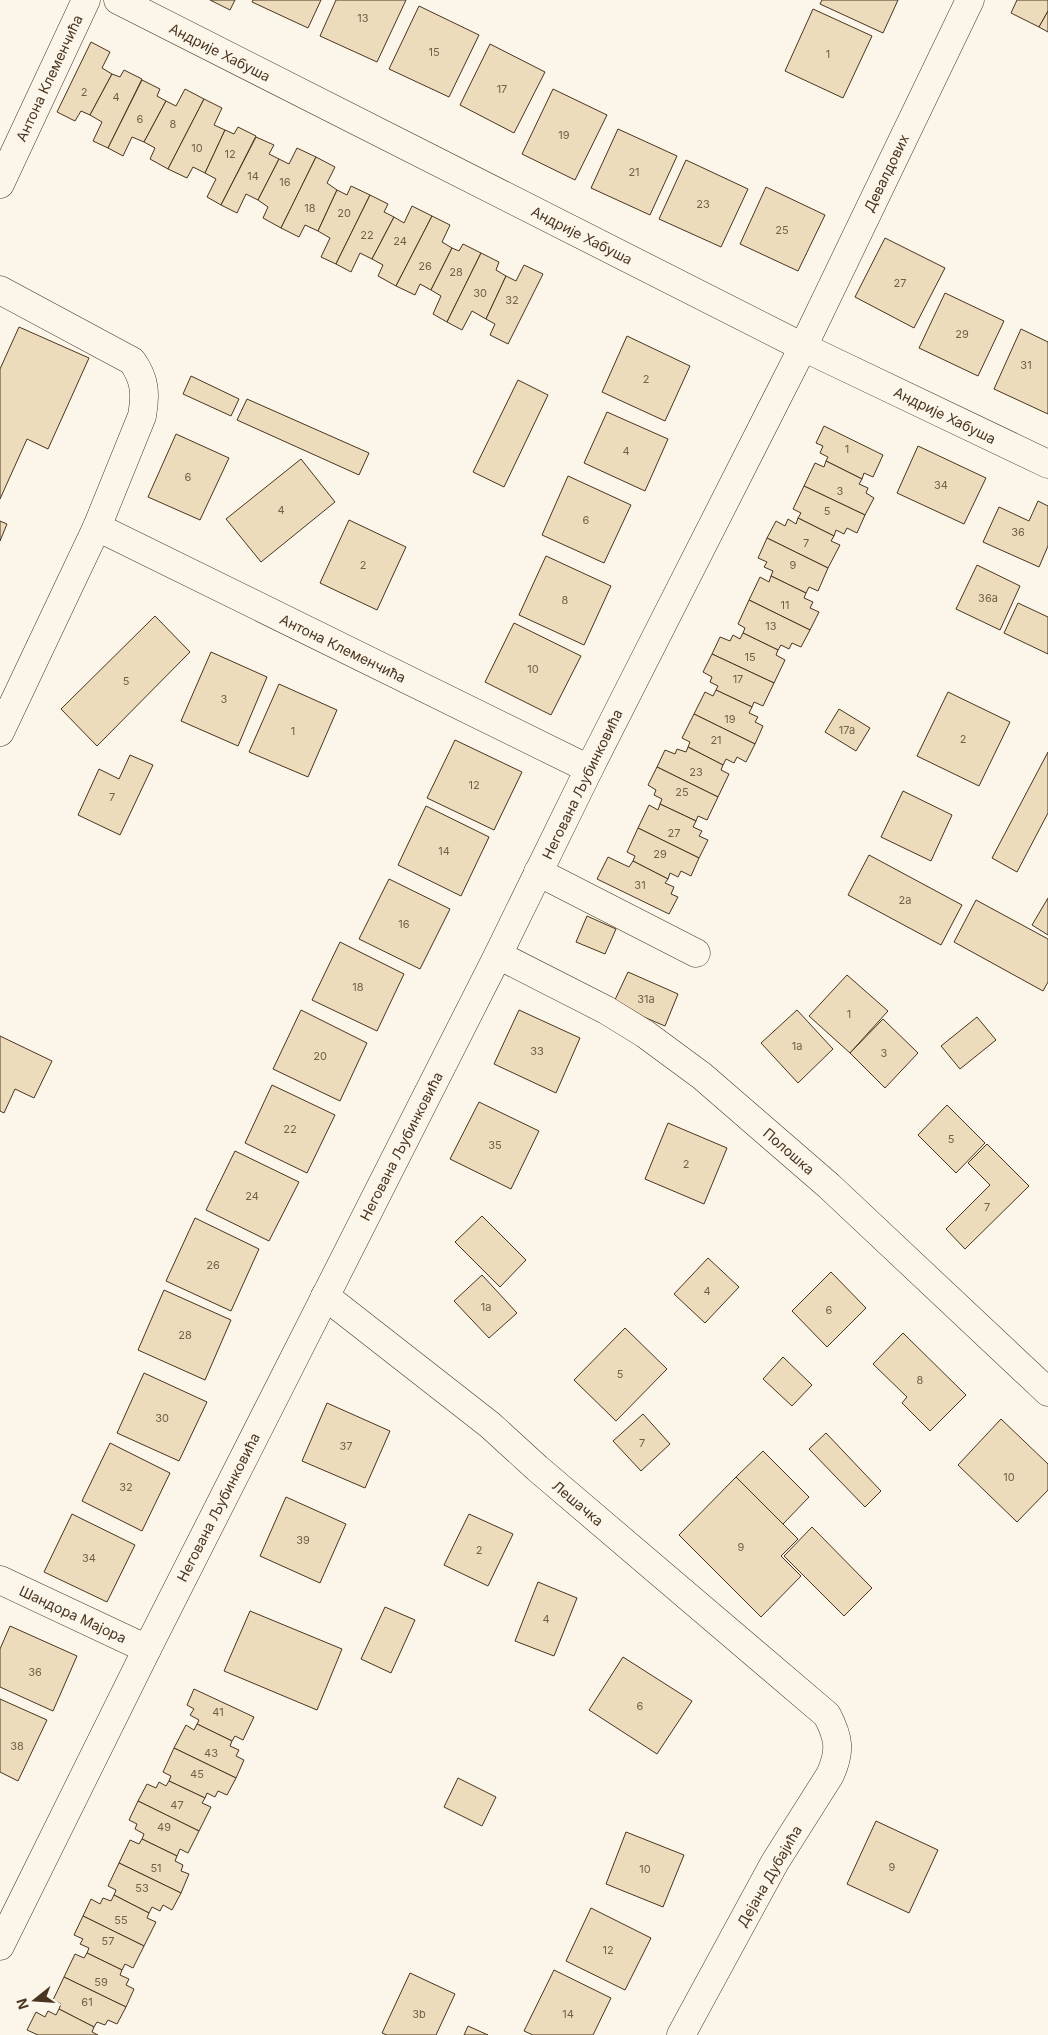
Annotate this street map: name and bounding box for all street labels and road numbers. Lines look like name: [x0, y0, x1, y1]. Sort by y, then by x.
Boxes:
street label: Антона Клеменчића: [12, 12, 86, 144]
street label: Андрије Хабуша: [167, 19, 273, 85]
street label: Девалдових: [860, 131, 912, 215]
street label: Андрије Хабуша: [529, 202, 635, 268]
street label: Андрије Хабуша: [891, 383, 999, 447]
street label: Антона Клеменчића: [277, 610, 409, 686]
street label: Негована Љубинковића: [538, 706, 626, 862]
street label: Негована Љубинковића: [356, 1069, 446, 1223]
street label: Полошка: [760, 1124, 818, 1178]
street label: Негована Љубинковића: [173, 1430, 263, 1584]
street label: Лешачка: [549, 1477, 607, 1529]
street label: Шандора Мајора: [17, 1582, 129, 1646]
street label: Дејана Дубајића: [733, 1822, 805, 1930]

